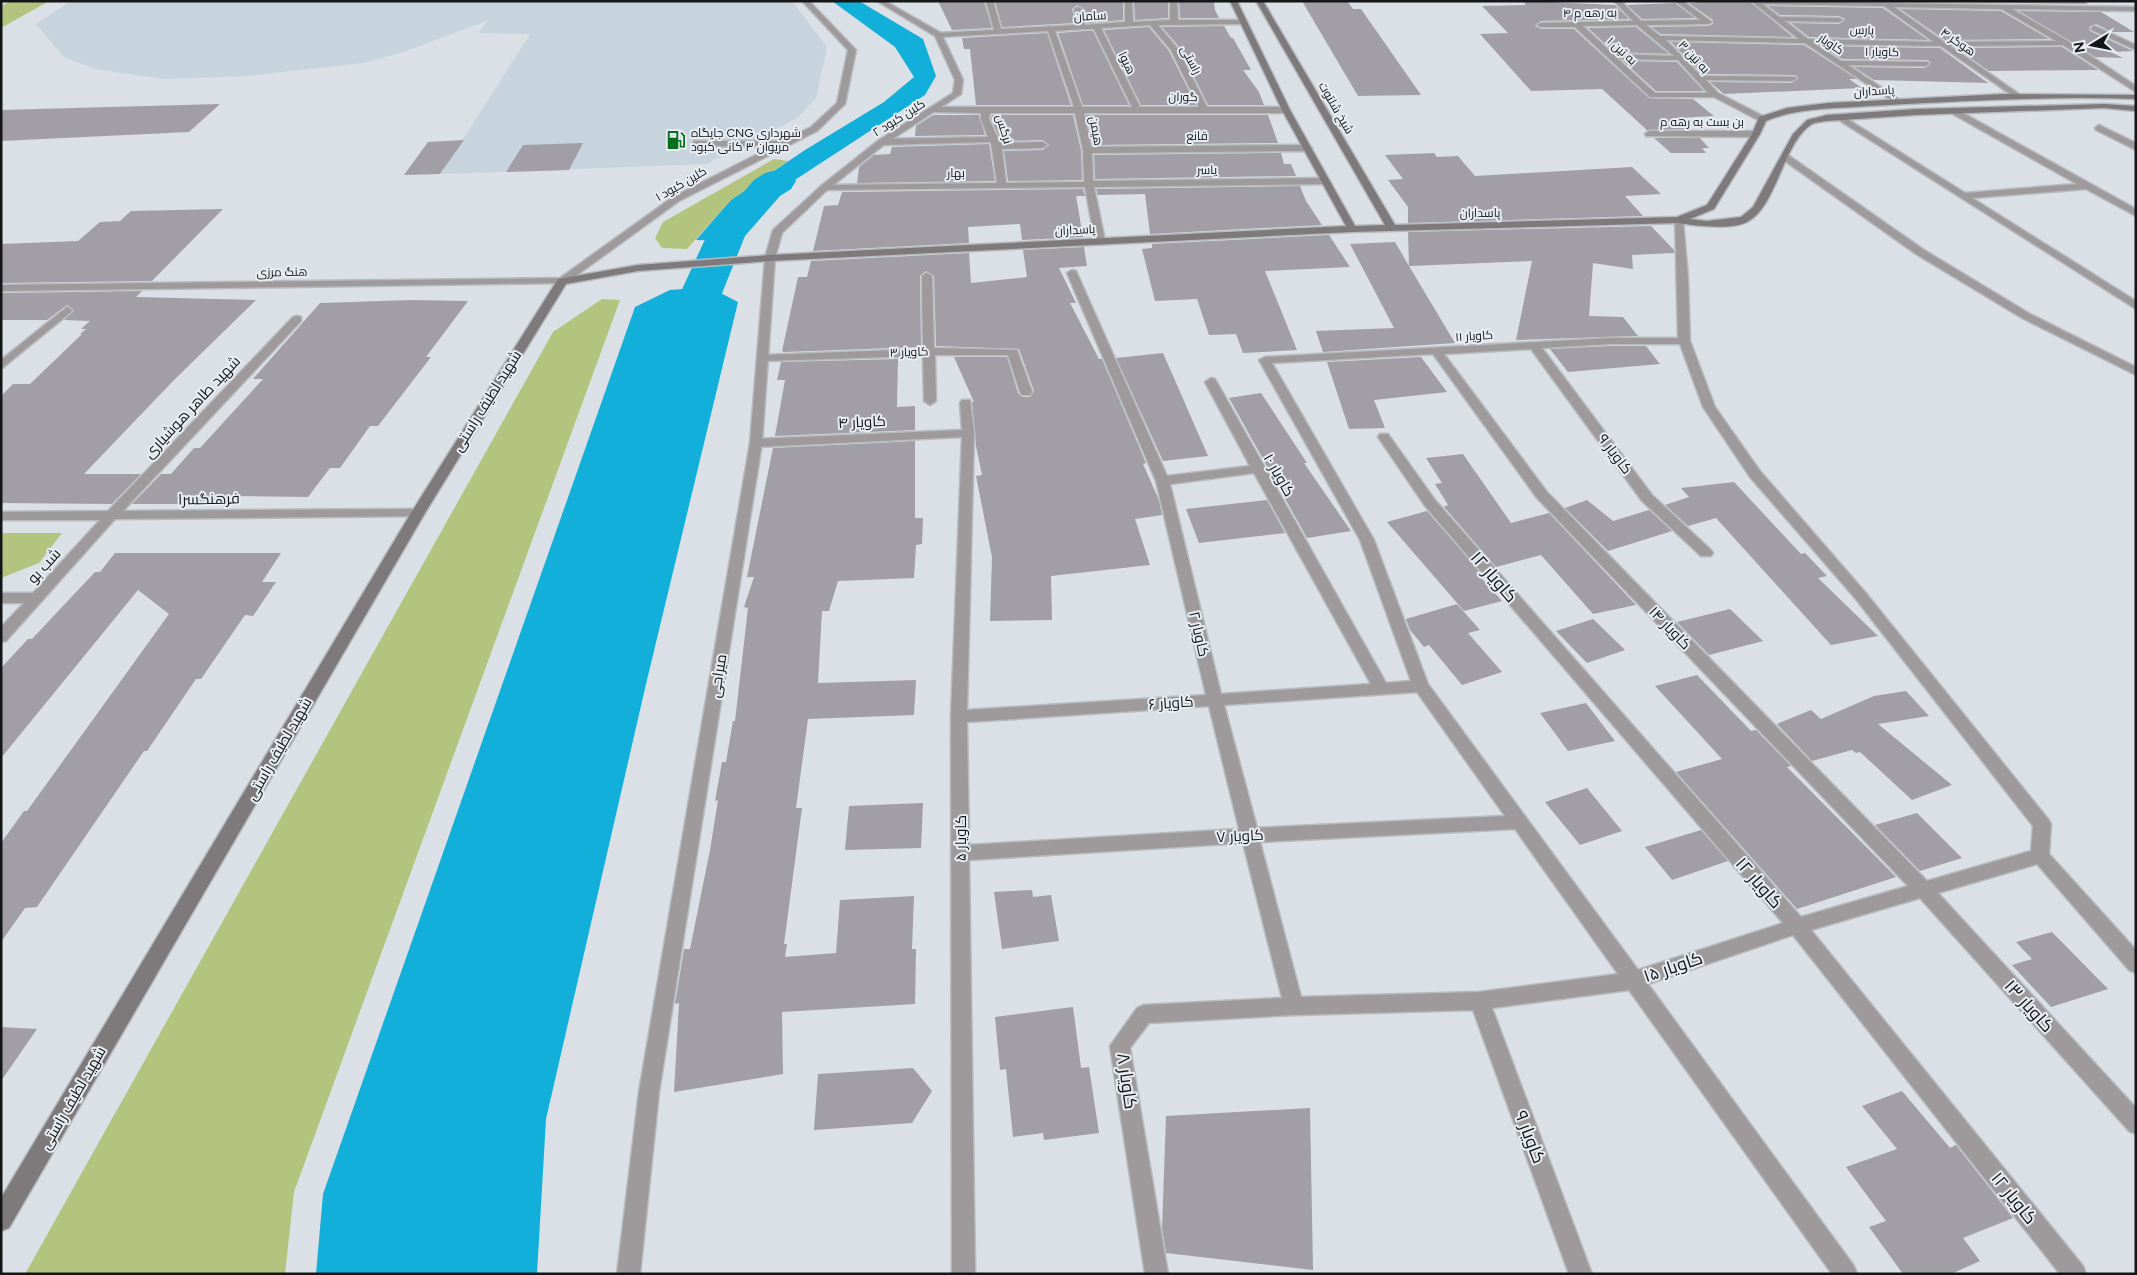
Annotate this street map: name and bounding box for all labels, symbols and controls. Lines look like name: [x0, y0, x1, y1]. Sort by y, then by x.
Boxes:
street label: به رهه م ۴: [1563, 6, 1617, 21]
street label: سامان: [1073, 8, 1107, 24]
north arrow: [2067, 20, 2117, 70]
street label: پارس: [1849, 23, 1875, 39]
street label: هوگر ۴: [1938, 25, 1978, 59]
street label: کاویار: [1815, 30, 1846, 57]
street label: به تین ۱: [1604, 34, 1640, 68]
street label: به تین ۳: [1675, 38, 1713, 76]
text: N: [2070, 40, 2089, 54]
street label: راستی: [1178, 43, 1204, 77]
street label: کاویار ۱: [1865, 45, 1899, 59]
street label: هیوا: [1116, 49, 1138, 77]
street label: شیخ شلتوت: [1315, 80, 1356, 137]
street label: پاسداران: [1853, 83, 1896, 101]
street label: گوران: [1168, 90, 1198, 104]
street label: کلین کبود ۲: [870, 96, 928, 140]
street label: نرگس: [993, 113, 1015, 145]
street label: هیمن: [1087, 115, 1105, 147]
street label: بن بست به رهه م: [1660, 115, 1744, 130]
place label: جایگاه CNG شهرداری مریوان ۳ کانی کبود: [691, 126, 801, 154]
fuel station icon: جایگاه CNG شهرداری مریوان ۳ کانی کبود: [665, 129, 687, 151]
street label: قانع: [1186, 129, 1208, 144]
street label: یاسر: [1196, 163, 1218, 177]
street label: کلین کبود ۱: [653, 164, 709, 204]
street label: بهار: [946, 166, 965, 180]
street label: پاسداران: [1460, 206, 1501, 222]
street label: پاسداران: [1054, 222, 1097, 240]
street label: هنگ مرزی: [256, 265, 308, 279]
street label: کاویار ۱۱: [1455, 328, 1493, 344]
street label: کاویار ۳: [889, 344, 929, 360]
street label: شهید لطیف راستی: [449, 347, 526, 455]
street label: شهید طاهر هوشیاری: [140, 352, 245, 463]
street label: کاویار ۴: [838, 412, 886, 432]
street label: کاویار ۹: [1594, 430, 1636, 478]
street label: کاویار ۱۰: [1260, 450, 1298, 500]
street label: فرهنگسرا: [178, 489, 240, 509]
street label: شب بو: [24, 545, 64, 587]
street label: کاویار ۱۲: [1466, 547, 1522, 607]
street label: کاویار ۱۴: [1645, 603, 1695, 653]
street label: کاویار ۲: [1185, 610, 1213, 658]
street label: میراجی: [706, 653, 731, 699]
street label: کاویار ۶: [1148, 692, 1194, 714]
street label: شهید لطیف راستی: [242, 694, 317, 804]
street label: کاویار ۵: [952, 815, 970, 861]
street label: کاویار ۷: [1216, 826, 1264, 846]
street label: کاویار ۱۲: [1731, 853, 1787, 913]
street label: کاویار ۱۵: [1641, 947, 1705, 987]
street label: کاویار ۱۳: [2000, 975, 2058, 1037]
street label: شهید لطیف راستی: [36, 1043, 111, 1153]
street label: کاویار ۸: [1112, 1051, 1142, 1111]
street label: کاویار ۹: [1510, 1107, 1550, 1167]
street label: کاویار ۱۲: [1986, 1167, 2042, 1229]

